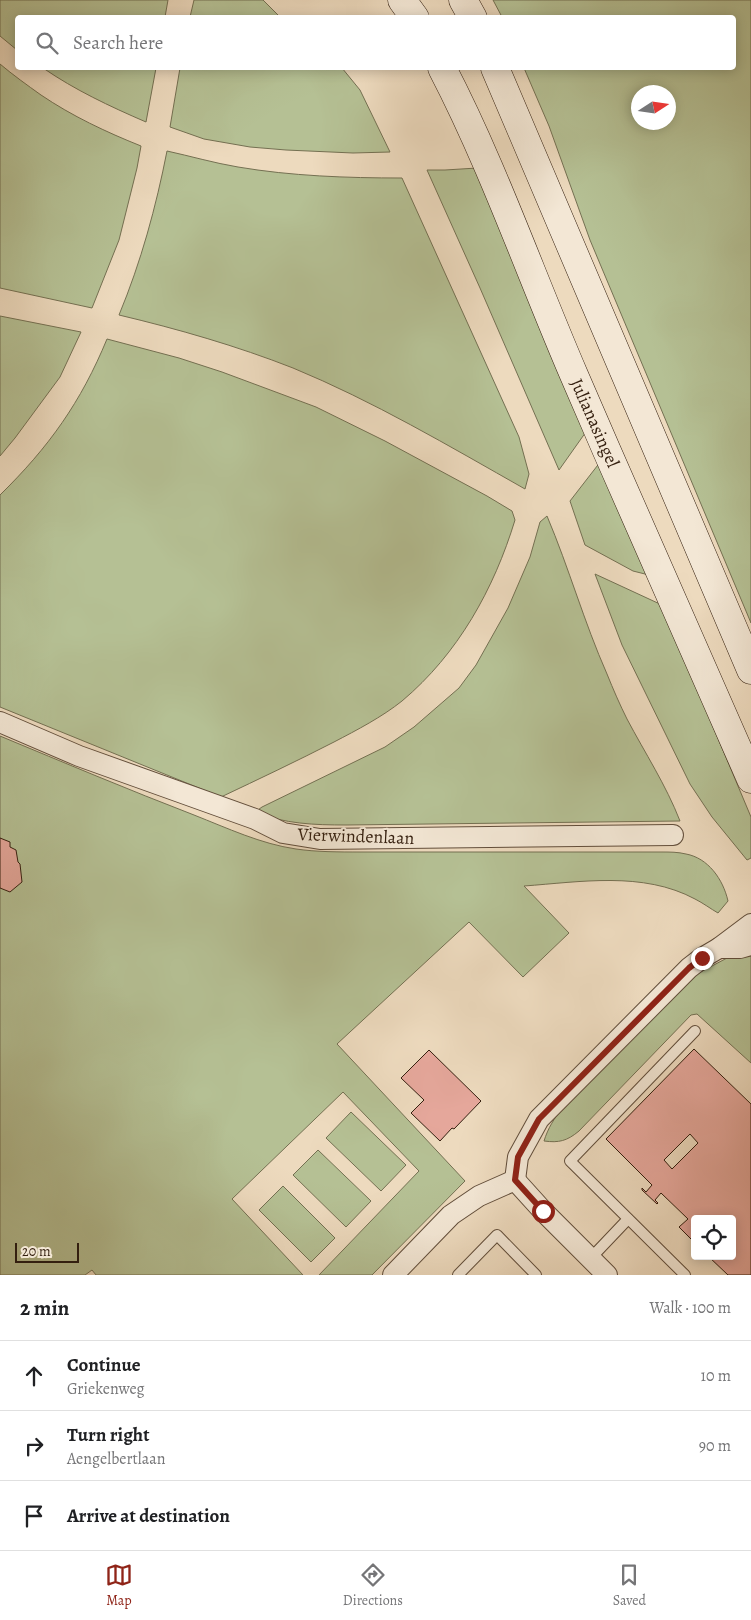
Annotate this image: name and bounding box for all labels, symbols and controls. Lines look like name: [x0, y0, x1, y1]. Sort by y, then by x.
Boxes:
search box: [15, 15, 736, 70]
icon: search: [33, 29, 61, 57]
text: Search here: [73, 30, 163, 56]
north arrow: [631, 85, 676, 130]
street label: Julianasingel: [565, 375, 625, 472]
street label: Vierwindenlaan: [296, 822, 415, 850]
route end: [691, 947, 714, 970]
route start: [532, 1200, 555, 1223]
map controls: [691, 1215, 736, 1260]
button: locate: [691, 1215, 736, 1260]
scale bar: [15, 1240, 79, 1263]
text: 20 m: [22, 1242, 51, 1261]
text: 2 min: [20, 1294, 69, 1322]
text: Walk · 100 m: [650, 1297, 731, 1319]
text: Continue: [67, 1352, 141, 1378]
icon: ahead: [20, 1362, 48, 1390]
text: 10 m: [701, 1365, 731, 1387]
text: Griekenweg: [67, 1378, 144, 1400]
text: Turn right: [67, 1422, 149, 1448]
icon: right: [20, 1432, 48, 1460]
text: 90 m: [699, 1435, 731, 1457]
text: Aengelbertlaan: [67, 1448, 165, 1470]
icon: arrive: [20, 1502, 48, 1530]
text: Arrive at destination: [67, 1503, 230, 1529]
tab: Map: [105, 1561, 133, 1610]
tab: Directions: [343, 1561, 403, 1610]
tab: Saved: [613, 1561, 646, 1610]

